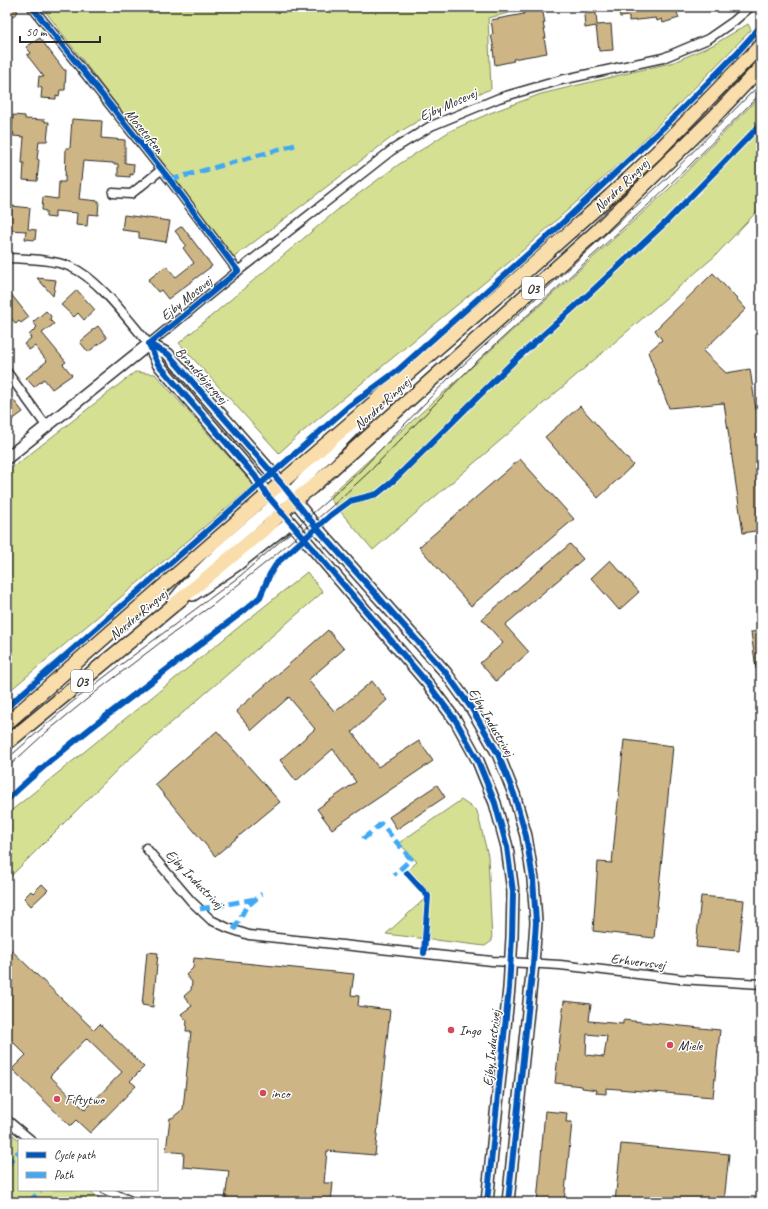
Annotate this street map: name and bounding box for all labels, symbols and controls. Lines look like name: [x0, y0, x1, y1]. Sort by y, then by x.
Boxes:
scale bar: [20, 18, 100, 44]
text: 50 m: [26, 24, 48, 40]
street label: Ejby Mosevej: [417, 83, 481, 125]
street label: Mosetoften: [121, 105, 168, 158]
street label: Nordre Ringvej: [590, 153, 654, 216]
street label: Ejby Mosevej: [157, 271, 217, 324]
road number: O3: [522, 277, 544, 299]
street label: Brandsbjergvej: [172, 343, 233, 409]
street label: Nordre Ringvej: [351, 372, 416, 433]
street label: Nordre Ringvej: [106, 584, 172, 643]
road number: O3: [71, 670, 93, 692]
street label: Ejby Industrivej: [465, 685, 519, 761]
street label: Ejby Industrivej: [162, 846, 229, 914]
street label: Erhvervsvej: [610, 950, 668, 974]
street label: Ejby Industrivej: [479, 1007, 504, 1087]
place label: Ingo: [459, 1022, 482, 1039]
marker: Ingo: [446, 1025, 456, 1035]
place label: Miele: [678, 1037, 704, 1054]
marker: Miele: [665, 1040, 675, 1050]
place label: inco: [271, 1085, 292, 1102]
marker: inco: [258, 1088, 268, 1098]
place label: Fiftytwo: [65, 1091, 106, 1108]
marker: Fiftytwo: [52, 1094, 62, 1104]
legend: [18, 1139, 158, 1191]
text: Cycle path: [54, 1147, 96, 1163]
text: Path: [54, 1167, 74, 1183]

